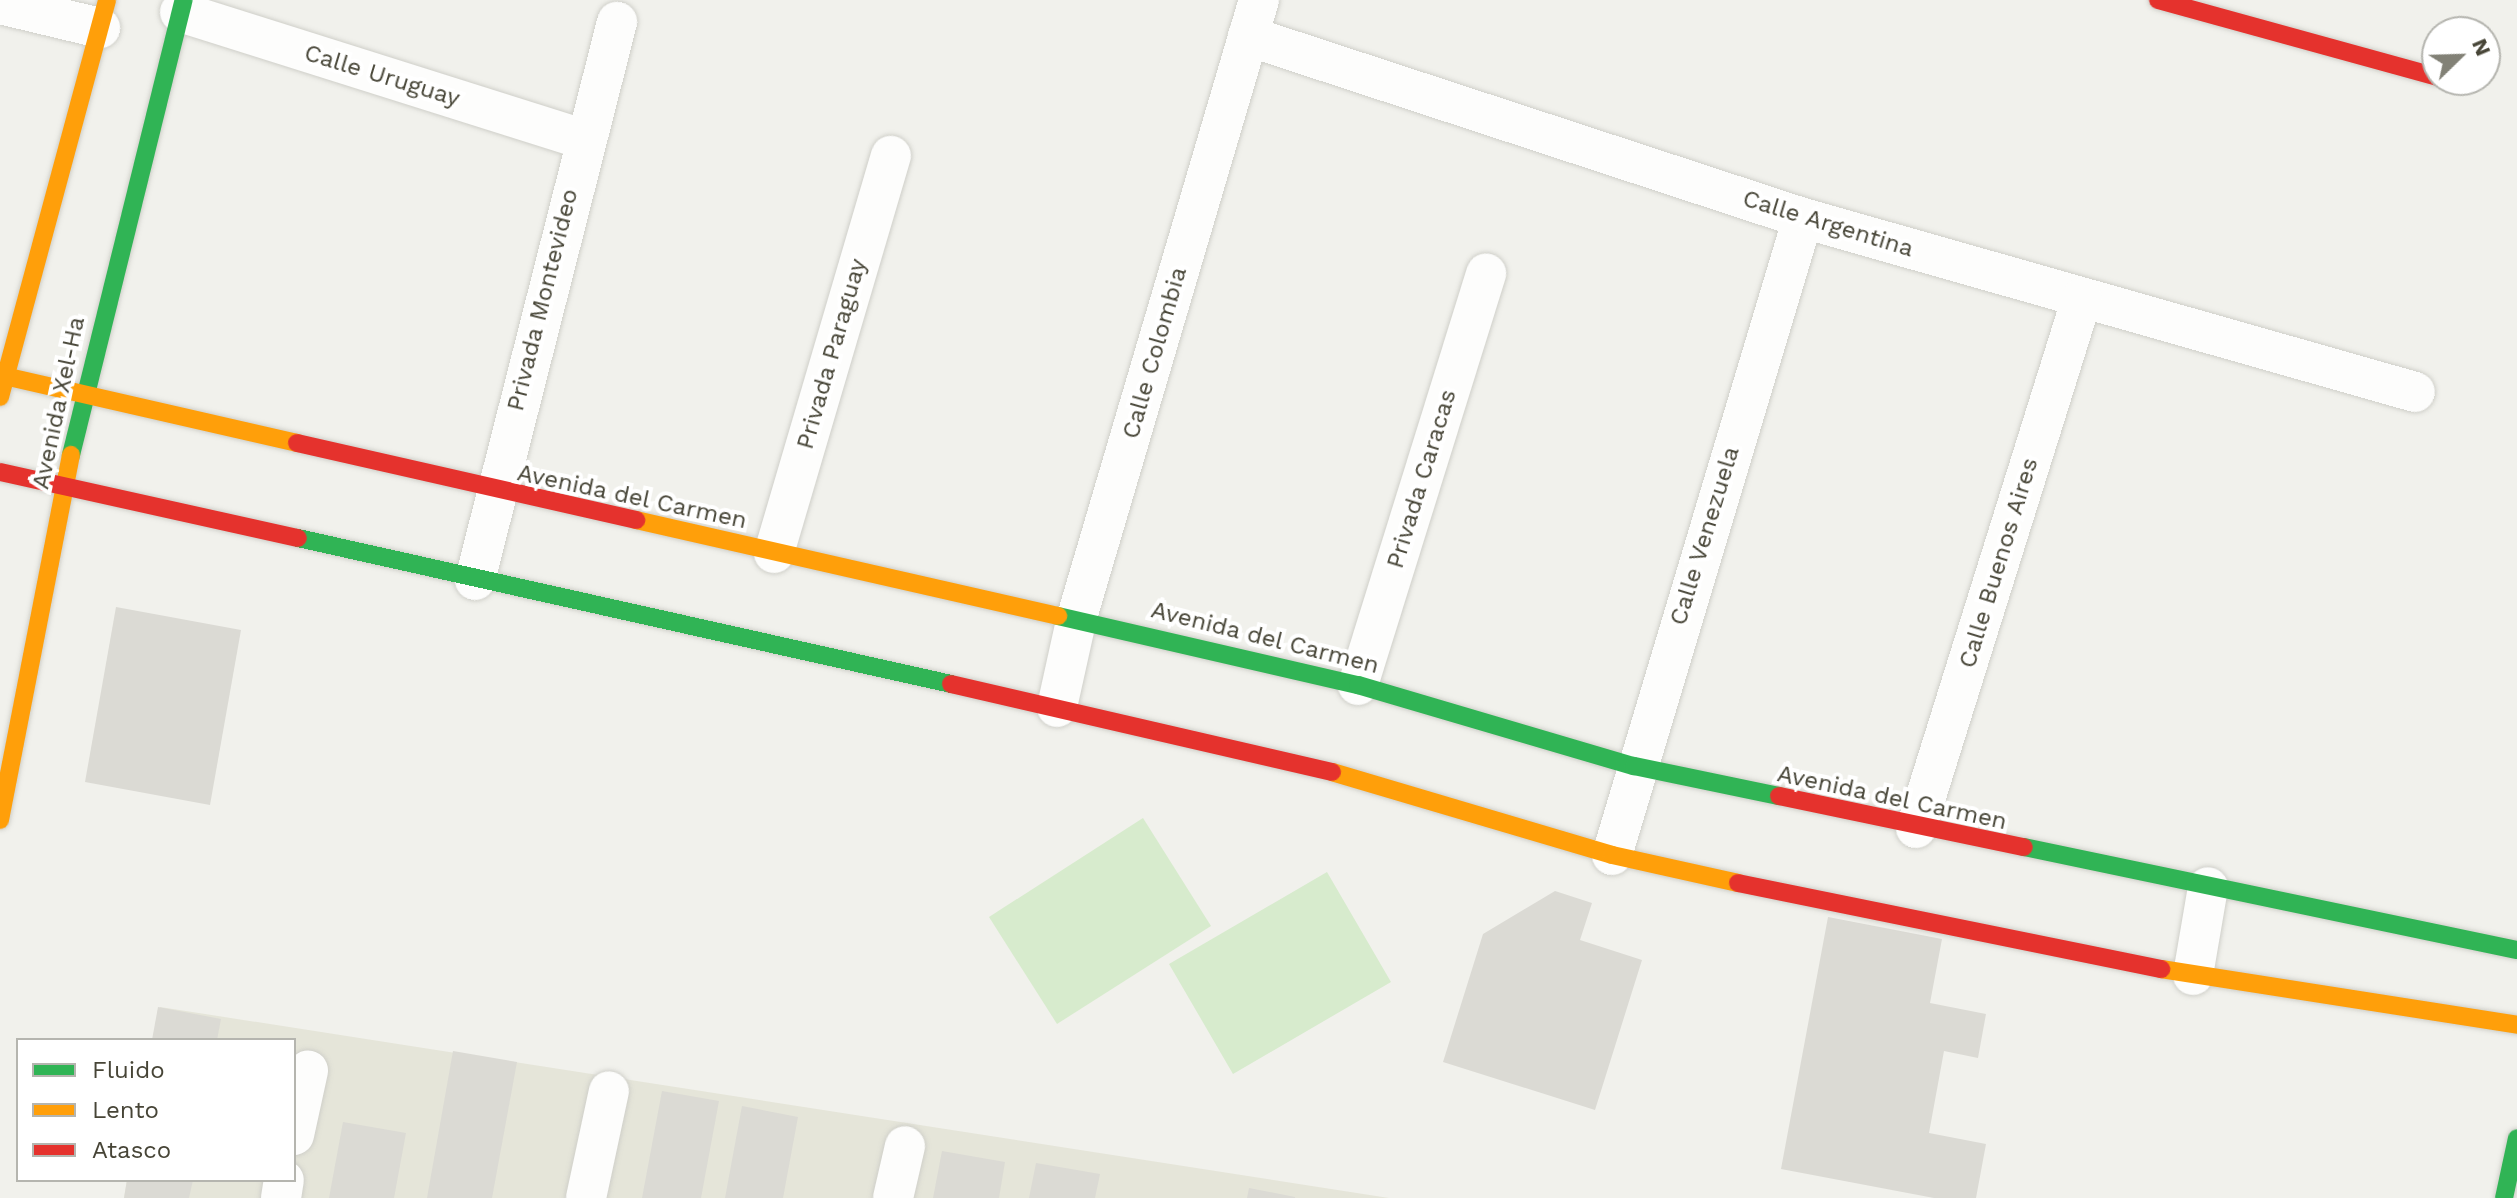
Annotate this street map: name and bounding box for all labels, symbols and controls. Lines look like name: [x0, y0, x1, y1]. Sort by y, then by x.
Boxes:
north arrow: [2421, 16, 2501, 96]
text: N: [2467, 35, 2496, 60]
street label: Calle Uruguay: [301, 39, 463, 113]
street label: Calle Argentina: [1739, 184, 1917, 264]
street label: Privada Montevideo: [501, 186, 585, 414]
street label: Privada Paraguay: [791, 255, 873, 453]
street label: Calle Colombia: [1117, 264, 1193, 442]
street label: Avenida Xel-Ha: [27, 314, 91, 492]
street label: Privada Caracas: [1381, 386, 1463, 572]
street label: Calle Venezuela: [1664, 443, 1746, 629]
street label: Calle Buenos Aires: [1953, 454, 2045, 672]
street label: Avenida del Carmen: [514, 458, 750, 536]
street label: Avenida del Carmen: [1147, 596, 1383, 680]
street label: Avenida del Carmen: [1774, 759, 2010, 837]
legend: [16, 1038, 296, 1182]
text: Fluido: [92, 1056, 165, 1084]
text: Lento: [92, 1096, 159, 1124]
text: Atasco: [92, 1136, 171, 1164]

